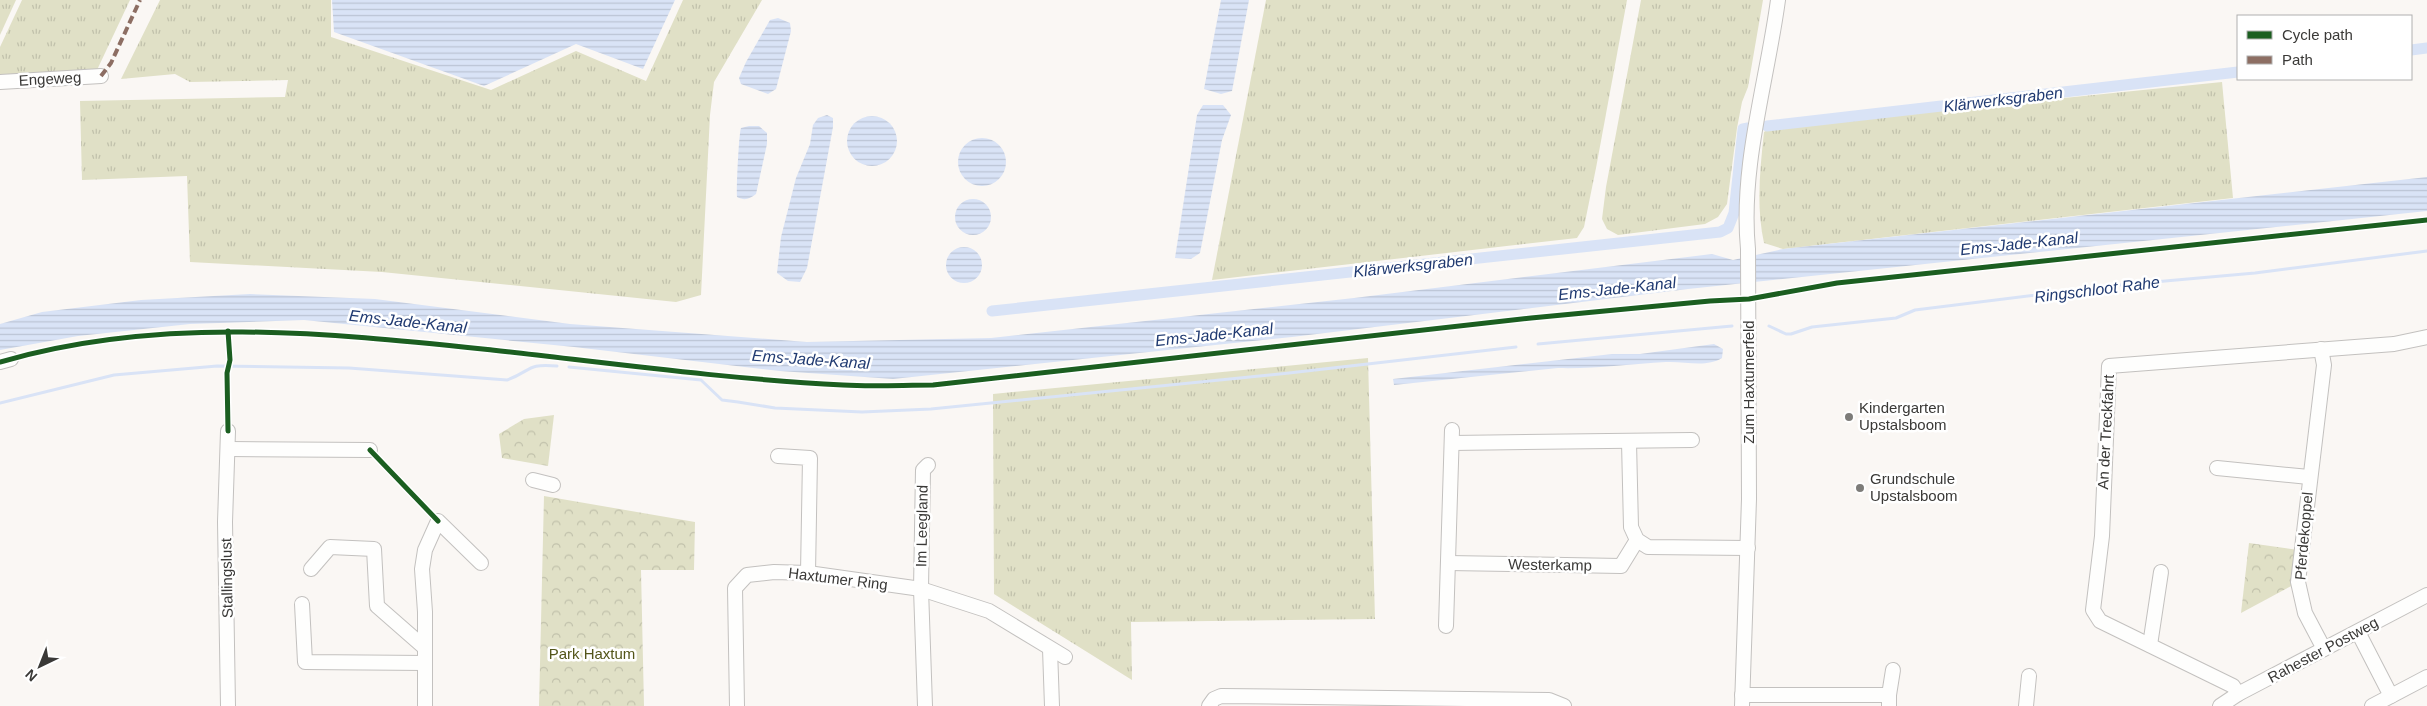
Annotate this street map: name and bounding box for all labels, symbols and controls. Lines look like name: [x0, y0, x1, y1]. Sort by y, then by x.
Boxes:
legend: [2237, 15, 2412, 80]
text: Cycle path: [2282, 26, 2353, 43]
text: Path: [2282, 51, 2313, 68]
street label: Engeweg: [18, 68, 82, 89]
water label: Klärwerksgraben: [1942, 84, 2064, 115]
water label: Ems-Jade-Kanal: [1959, 229, 2079, 258]
water label: Klärwerksgraben: [1352, 251, 1474, 280]
water label: Ringschloot Rahe: [2033, 273, 2161, 306]
water label: Ems-Jade-Kanal: [1557, 274, 1677, 303]
water label: Ems-Jade-Kanal: [348, 307, 468, 336]
water label: Ems-Jade-Kanal: [1154, 320, 1274, 349]
street label: Zum Haxtumerfeld: [1740, 320, 1757, 444]
water label: Ems-Jade-Kanal: [751, 347, 871, 372]
street label: An der Treckfahrt: [2094, 373, 2117, 490]
place label: Kindergarten Upstalsboom: [1859, 399, 1947, 433]
marker: Kindergarten Upstalsboom: [1843, 411, 1855, 423]
place label: Grundschule Upstalsboom: [1870, 470, 1958, 504]
marker: Grundschule Upstalsboom: [1854, 482, 1866, 494]
street label: Im Leegland: [912, 485, 931, 567]
street label: Pferdekoppel: [2291, 491, 2316, 581]
street label: Stallingslust: [217, 537, 236, 618]
street label: Westerkamp: [1508, 555, 1592, 574]
street label: Haxtumer Ring: [787, 564, 889, 593]
street label: Rahester Postweg: [2265, 613, 2381, 686]
north arrow: [15, 641, 65, 691]
park label: Park Haxtum: [549, 645, 635, 662]
text: N: [22, 666, 40, 685]

